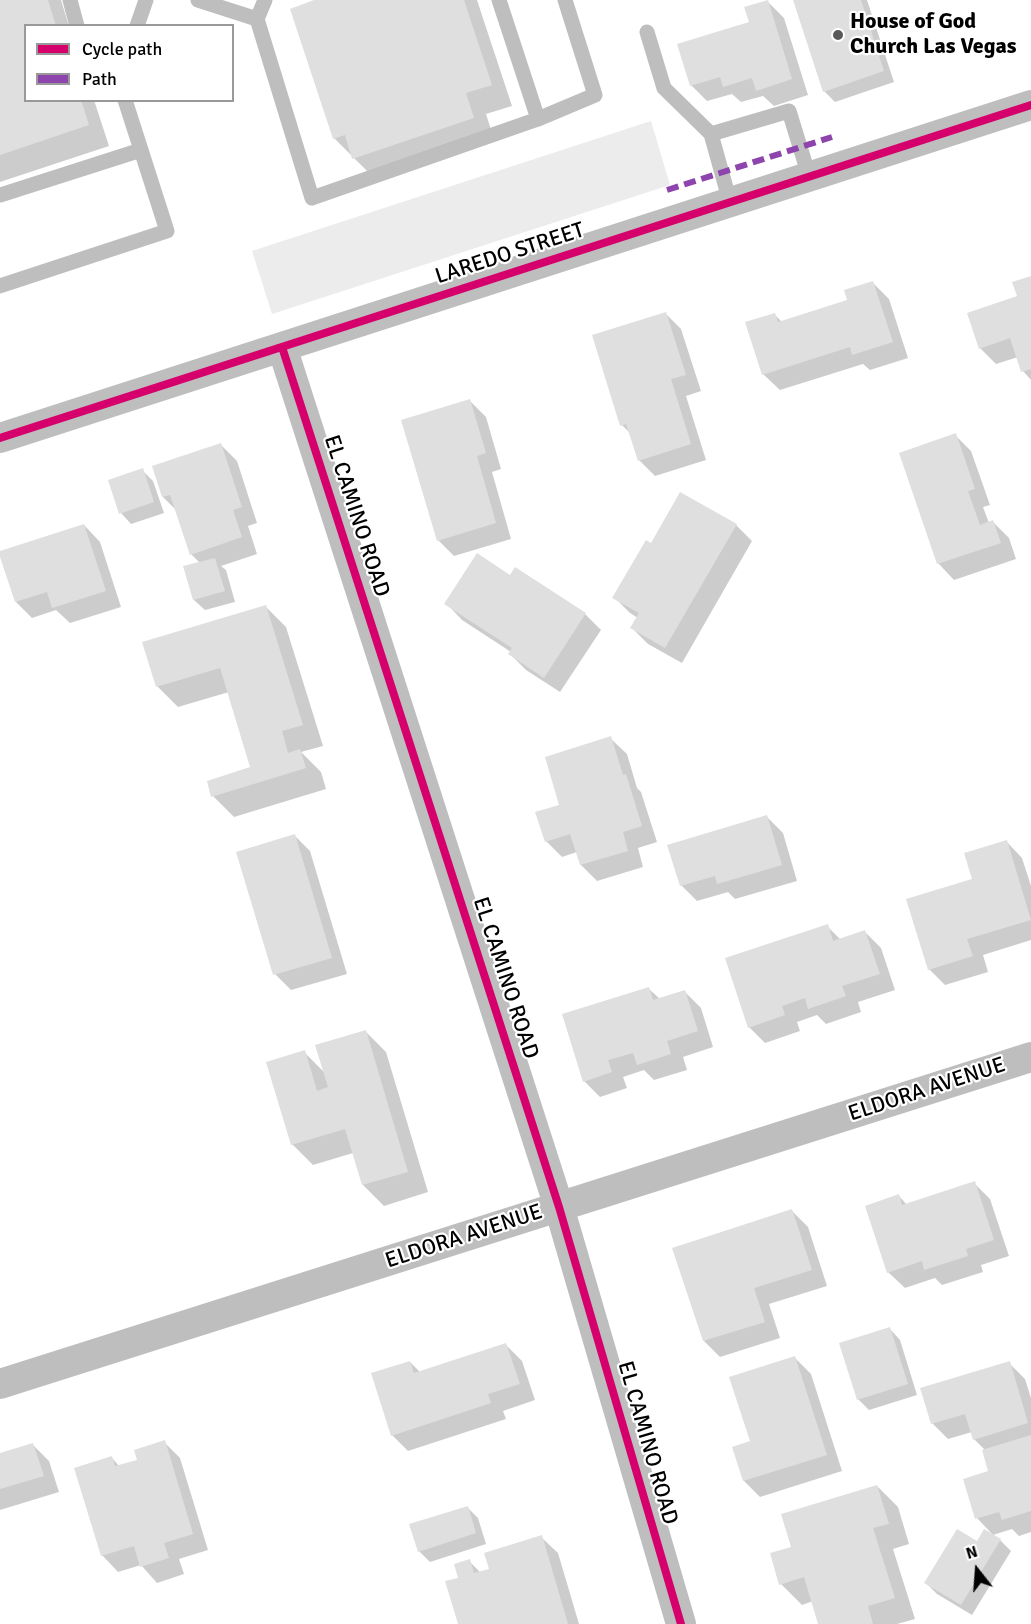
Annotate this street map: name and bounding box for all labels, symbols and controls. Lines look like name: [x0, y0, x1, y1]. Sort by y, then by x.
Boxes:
place label: House of God Church Las Vegas: [850, 9, 1016, 60]
legend: [24, 24, 234, 102]
marker: House of God Church Las Vegas: [831, 28, 845, 42]
text: Cycle path: [82, 38, 162, 60]
text: Path: [82, 68, 117, 90]
street label: LAREDO STREET: [432, 217, 588, 291]
street label: EL CAMINO ROAD: [317, 432, 395, 600]
street label: EL CAMINO ROAD: [466, 894, 544, 1062]
street label: ELDORA AVENUE: [845, 1052, 1009, 1128]
street label: ELDORA AVENUE: [382, 1199, 546, 1275]
street label: EL CAMINO ROAD: [611, 1358, 683, 1528]
north arrow: [947, 1540, 1007, 1600]
text: N: [963, 1542, 980, 1564]

